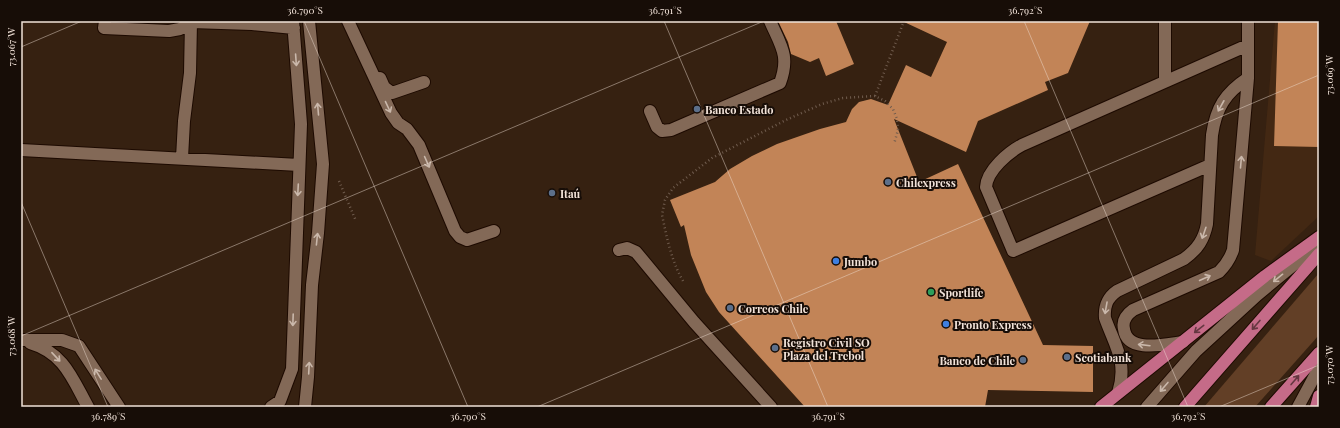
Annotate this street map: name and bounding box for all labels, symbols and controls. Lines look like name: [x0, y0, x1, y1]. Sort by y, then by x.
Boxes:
text: 36.790°S: [287, 3, 323, 17]
text: 36.791°S: [648, 3, 682, 17]
text: 36.792°S: [1008, 3, 1042, 17]
text: 73.067°W: [4, 27, 18, 66]
one-way arrow: [292, 53, 300, 66]
text: 73.069°W: [1322, 54, 1336, 95]
one-way arrow: [1217, 99, 1224, 111]
one-way arrow: [385, 101, 392, 113]
place label: Banco Estado: [705, 102, 774, 117]
one-way arrow: [314, 103, 322, 116]
marker: Banco Estado: [692, 104, 702, 114]
one-way arrow: [424, 156, 431, 168]
one-way arrow: [1237, 156, 1244, 169]
place label: Chilexpress: [896, 175, 956, 190]
marker: Chilexpress: [883, 177, 893, 187]
one-way arrow: [294, 183, 302, 196]
place label: Itaú: [560, 186, 581, 201]
marker: Itaú: [547, 188, 557, 198]
one-way arrow: [1200, 227, 1208, 239]
one-way arrow: [313, 232, 321, 245]
place label: Jumbo: [843, 254, 877, 269]
marker: Jumbo: [831, 256, 841, 266]
one-way arrow: [1273, 273, 1283, 282]
one-way arrow: [1199, 274, 1211, 282]
place label: Sportlife: [939, 285, 984, 300]
marker: Sportlife: [926, 287, 936, 297]
place label: Correos Chile: [738, 301, 809, 316]
one-way arrow: [1102, 302, 1110, 315]
marker: Correos Chile: [725, 303, 735, 313]
one-way arrow: [289, 313, 297, 326]
text: 73.068°W: [4, 315, 18, 356]
place label: Pronto Express: [954, 317, 1032, 332]
marker: Pronto Express: [941, 319, 951, 329]
one-way arrow: [1252, 320, 1261, 331]
one-way arrow: [1194, 324, 1205, 333]
place label: Registro Civil SO Plaza del Trebol: [783, 335, 870, 363]
one-way arrow: [1138, 341, 1151, 349]
marker: Registro Civil SO Plaza del Trebol: [770, 343, 780, 353]
text: 73.070°W: [1322, 344, 1336, 385]
place label: Scotiabank: [1075, 350, 1132, 365]
one-way arrow: [51, 352, 61, 362]
marker: Scotiabank: [1062, 352, 1072, 362]
place label: Banco de Chile: [939, 353, 1015, 368]
marker: Banco de Chile: [1018, 355, 1028, 365]
one-way arrow: [305, 362, 312, 375]
one-way arrow: [94, 369, 102, 380]
one-way arrow: [1290, 375, 1300, 385]
one-way arrow: [1160, 382, 1169, 392]
text: 36.789°S: [91, 409, 125, 423]
text: 36.790°S: [450, 409, 486, 423]
text: 36.791°S: [811, 409, 845, 423]
text: 36.792°S: [1171, 409, 1205, 423]

